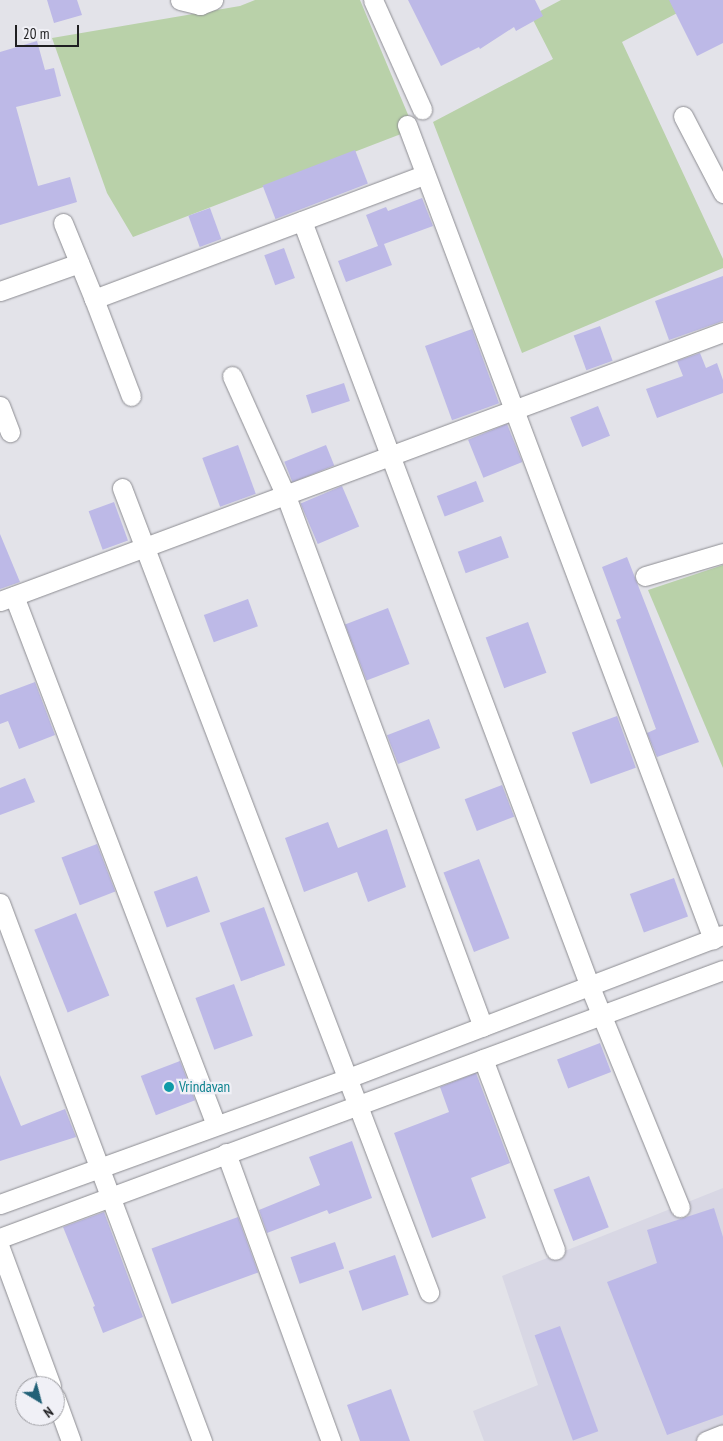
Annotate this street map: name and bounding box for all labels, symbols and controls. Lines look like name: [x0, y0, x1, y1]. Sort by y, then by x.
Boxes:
scale bar: [18, 15, 81, 47]
text: 20 m: [23, 24, 49, 43]
place label: Vrindavan: [179, 1078, 230, 1096]
marker: Vrindavan: [163, 1081, 175, 1093]
north arrow: [15, 1376, 65, 1426]
text: N: [40, 1403, 57, 1422]

